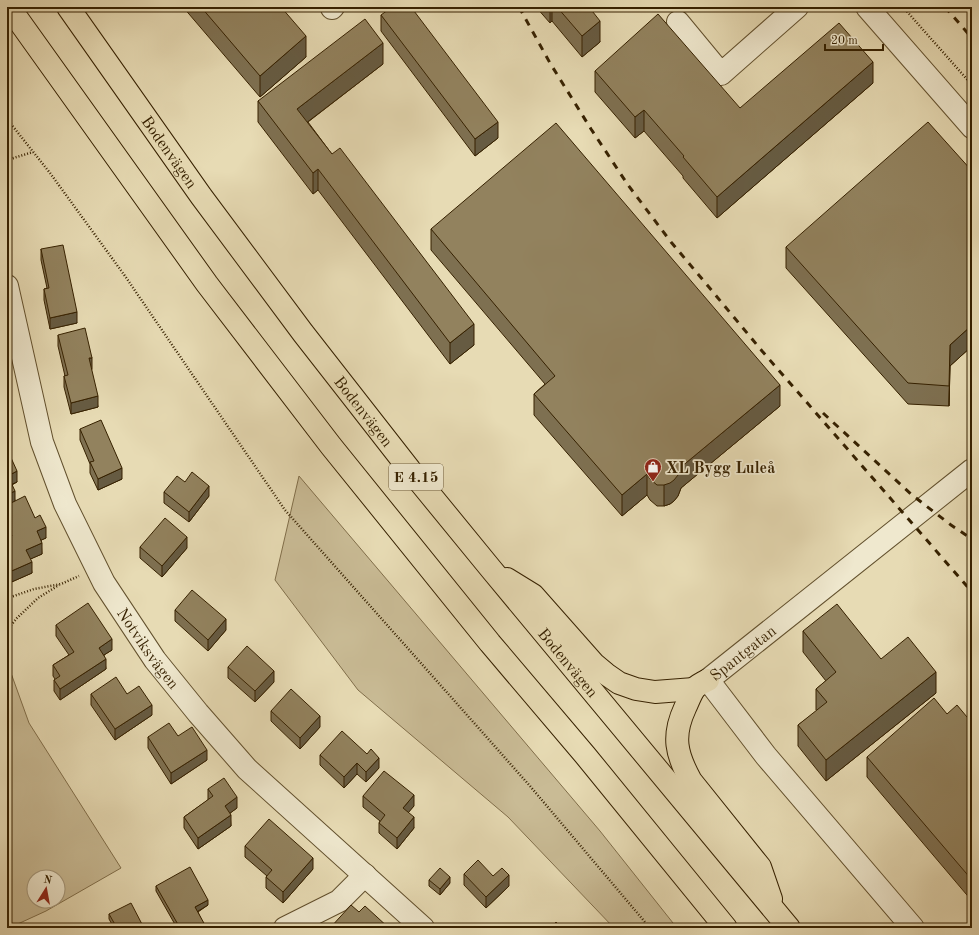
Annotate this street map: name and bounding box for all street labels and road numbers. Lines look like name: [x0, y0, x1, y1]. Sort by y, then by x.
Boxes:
street label: Bodenvägen: [137, 114, 199, 192]
street label: Bodenvägen: [330, 374, 395, 451]
road number: E 4.15: [389, 464, 443, 490]
street label: Notviksvägen: [113, 606, 181, 693]
street label: Spantgatan: [708, 623, 780, 685]
street label: Bodenvägen: [534, 626, 600, 702]

